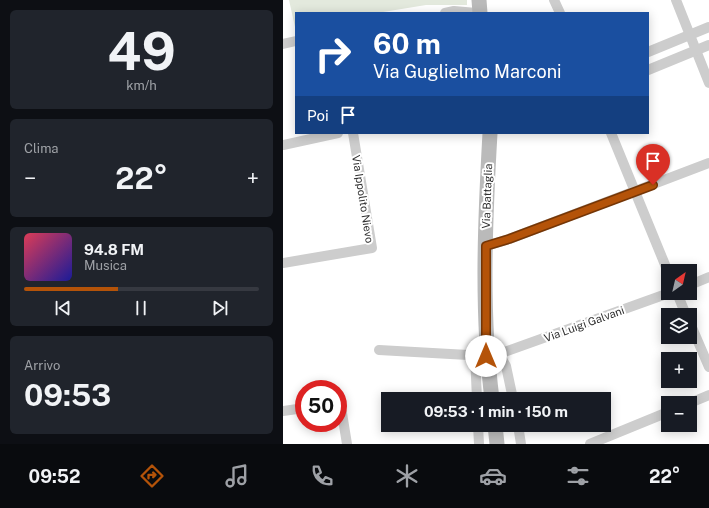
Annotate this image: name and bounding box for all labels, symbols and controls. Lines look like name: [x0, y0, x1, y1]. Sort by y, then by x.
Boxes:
text: 49: [107, 21, 176, 82]
text: 60 m: [373, 27, 441, 60]
icon: right: [307, 28, 359, 80]
text: Via Guglielmo Marconi: [373, 61, 562, 82]
text: km/h: [126, 78, 157, 93]
icon: arrive: [337, 104, 359, 126]
text: Poi: [307, 107, 329, 124]
text: Clima: [24, 141, 59, 156]
pin: [636, 144, 670, 185]
icon: arrive: [642, 150, 664, 172]
street label: Via Ippolito Nievo: [350, 154, 376, 244]
text: 22°: [115, 160, 168, 196]
street label: Via Battaglia: [480, 163, 494, 229]
text: −: [24, 165, 36, 191]
text: +: [247, 165, 259, 191]
text: 94.8 FM: [84, 241, 144, 258]
text: Musica: [84, 258, 127, 273]
north arrow: [661, 264, 697, 300]
map controls: [661, 264, 697, 432]
icon: previous: [52, 297, 74, 319]
icon: pause: [130, 297, 152, 319]
icon: next: [209, 297, 231, 319]
street label: Via Luigi Galvani: [542, 304, 626, 344]
button: layers: [661, 308, 697, 344]
position arrow: [465, 335, 507, 377]
button: +: [661, 352, 697, 388]
text: Arrivo: [24, 358, 60, 373]
text: 09:53: [24, 377, 111, 413]
speed limit sign: 50: [295, 380, 347, 432]
button: −: [661, 396, 697, 432]
text: 09:53 · 1 min · 150 m: [424, 403, 568, 420]
icon: directions: [138, 462, 166, 490]
icon: music: [223, 462, 251, 490]
icon: phone: [308, 462, 336, 490]
icon: climate: [393, 462, 421, 490]
icon: car: [479, 462, 507, 490]
icon: filters: [564, 462, 592, 490]
text: 09:52: [29, 466, 80, 487]
text: 22°: [649, 466, 680, 487]

